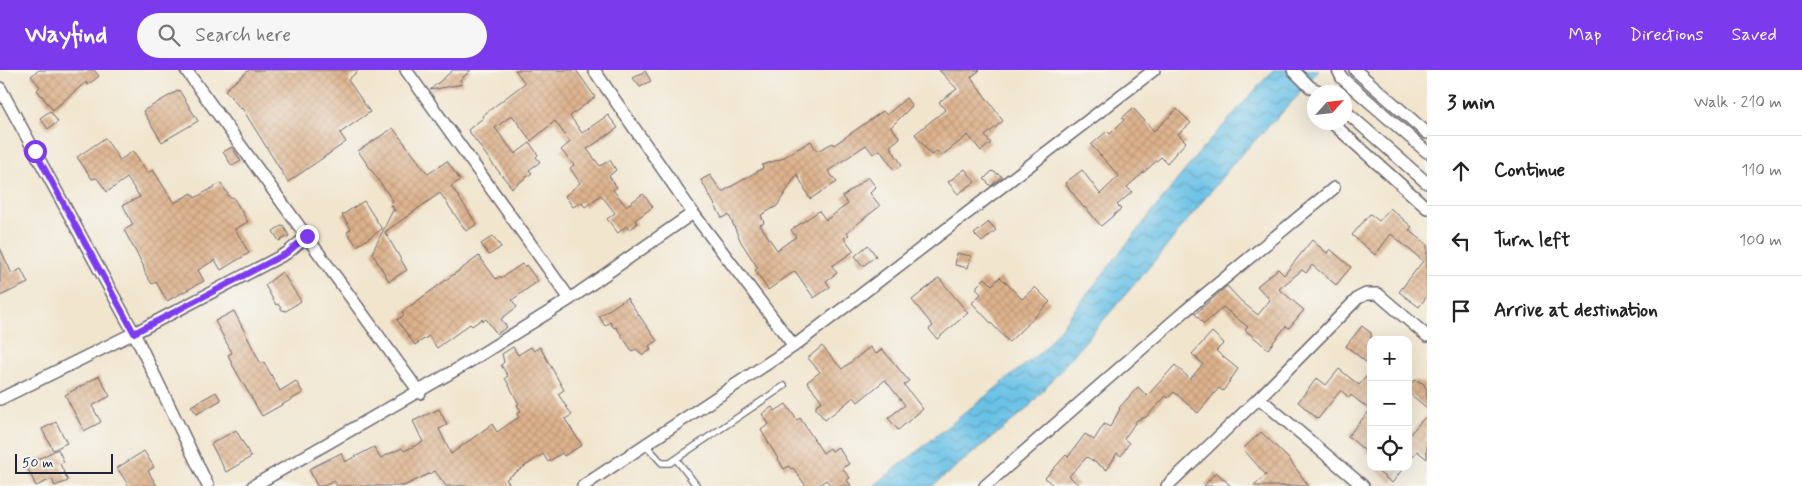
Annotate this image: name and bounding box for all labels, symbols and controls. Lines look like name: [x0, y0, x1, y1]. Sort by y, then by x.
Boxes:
search box: [137, 13, 487, 58]
text: Wayfind: [25, 20, 107, 51]
icon: search: [155, 21, 183, 49]
text: Search here: [195, 23, 291, 48]
text: Map: [1569, 23, 1602, 47]
text: Directions: [1630, 23, 1704, 47]
text: Saved: [1732, 23, 1777, 47]
north arrow: [1307, 85, 1352, 130]
text: 3 min: [1447, 89, 1495, 117]
text: Walk · 210 m: [1694, 92, 1782, 113]
route start: [24, 140, 47, 163]
icon: ahead: [1447, 157, 1475, 185]
text: Continue: [1494, 158, 1565, 183]
text: 110 m: [1741, 160, 1782, 181]
route end: [296, 225, 319, 248]
icon: left: [1447, 227, 1475, 255]
text: Turn left: [1494, 228, 1570, 253]
text: 100 m: [1739, 230, 1782, 251]
icon: arrive: [1447, 297, 1475, 325]
text: Arrive at destination: [1494, 298, 1658, 323]
map controls: [1367, 336, 1412, 471]
button: +: [1367, 336, 1412, 381]
button: −: [1367, 381, 1412, 426]
button: locate: [1367, 426, 1412, 471]
scale bar: [15, 451, 112, 474]
text: 50 m: [22, 454, 53, 472]

